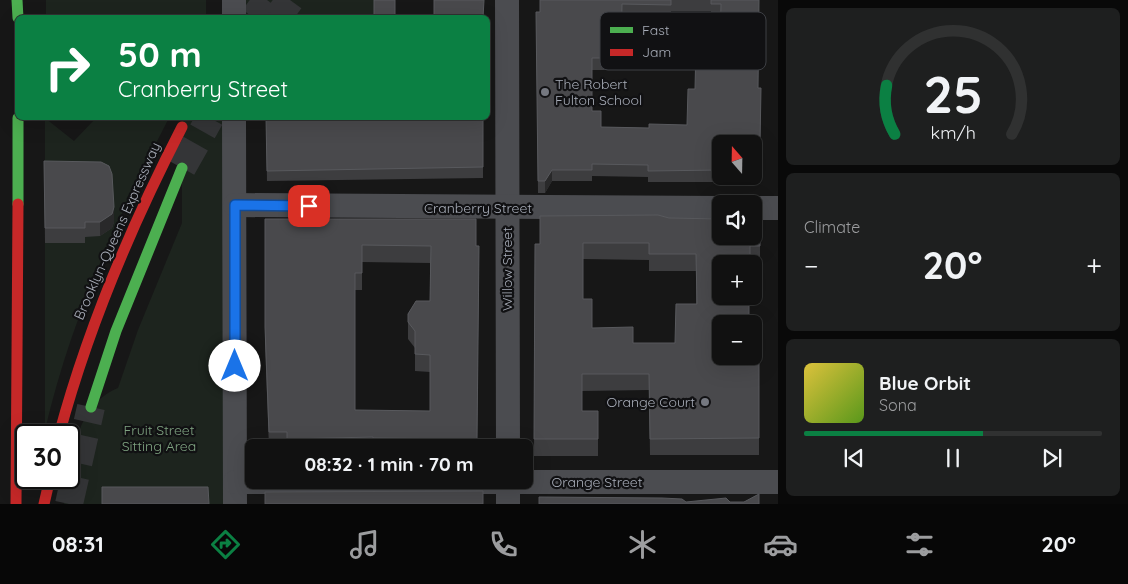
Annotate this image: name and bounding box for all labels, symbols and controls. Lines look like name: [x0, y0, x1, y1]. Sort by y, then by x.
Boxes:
legend: [600, 12, 766, 70]
text: Fast: [642, 21, 670, 39]
text: 50 m: [118, 32, 202, 76]
icon: right: [35, 35, 100, 100]
text: Jam: [642, 43, 671, 61]
text: 25: [923, 61, 983, 126]
text: Cranberry Street: [118, 75, 288, 103]
place label: The Robert Fulton School: [555, 75, 642, 109]
marker: The Robert Fulton School: [539, 86, 551, 98]
text: km/h: [930, 121, 976, 143]
north arrow: [712, 135, 762, 185]
map controls: [712, 135, 762, 365]
street label: Brooklyn-Queens Expressway: [70, 139, 164, 323]
pin: [288, 185, 330, 227]
icon: arrive: [295, 192, 323, 220]
button: sound: [712, 195, 762, 245]
street label: Cranberry Street: [424, 199, 532, 217]
text: Climate: [804, 217, 860, 237]
street label: Willow Street: [498, 227, 516, 311]
text: 20°: [922, 241, 982, 289]
text: −: [804, 248, 819, 283]
text: +: [1086, 248, 1102, 283]
button: +: [712, 255, 762, 305]
button: −: [712, 315, 762, 365]
position arrow: [208, 339, 260, 391]
text: Blue Orbit: [879, 371, 971, 395]
place label: Orange Court: [607, 393, 695, 411]
text: Sona: [879, 395, 917, 415]
marker: Orange Court: [699, 396, 711, 408]
park label: Fruit Street Sitting Area: [122, 421, 196, 455]
speed limit sign: 30: [15, 424, 80, 489]
icon: previous: [840, 444, 868, 472]
icon: pause: [939, 444, 967, 472]
icon: next: [1038, 444, 1066, 472]
text: 08:32 · 1 min · 70 m: [305, 452, 473, 476]
street label: Orange Street: [552, 473, 643, 491]
icon: directions: [208, 527, 243, 562]
icon: music: [347, 527, 382, 562]
icon: phone: [486, 527, 521, 562]
icon: climate: [625, 527, 660, 562]
icon: car: [763, 527, 798, 562]
icon: filters: [902, 527, 937, 562]
text: 08:31: [52, 530, 104, 558]
text: 20°: [1041, 530, 1076, 558]

